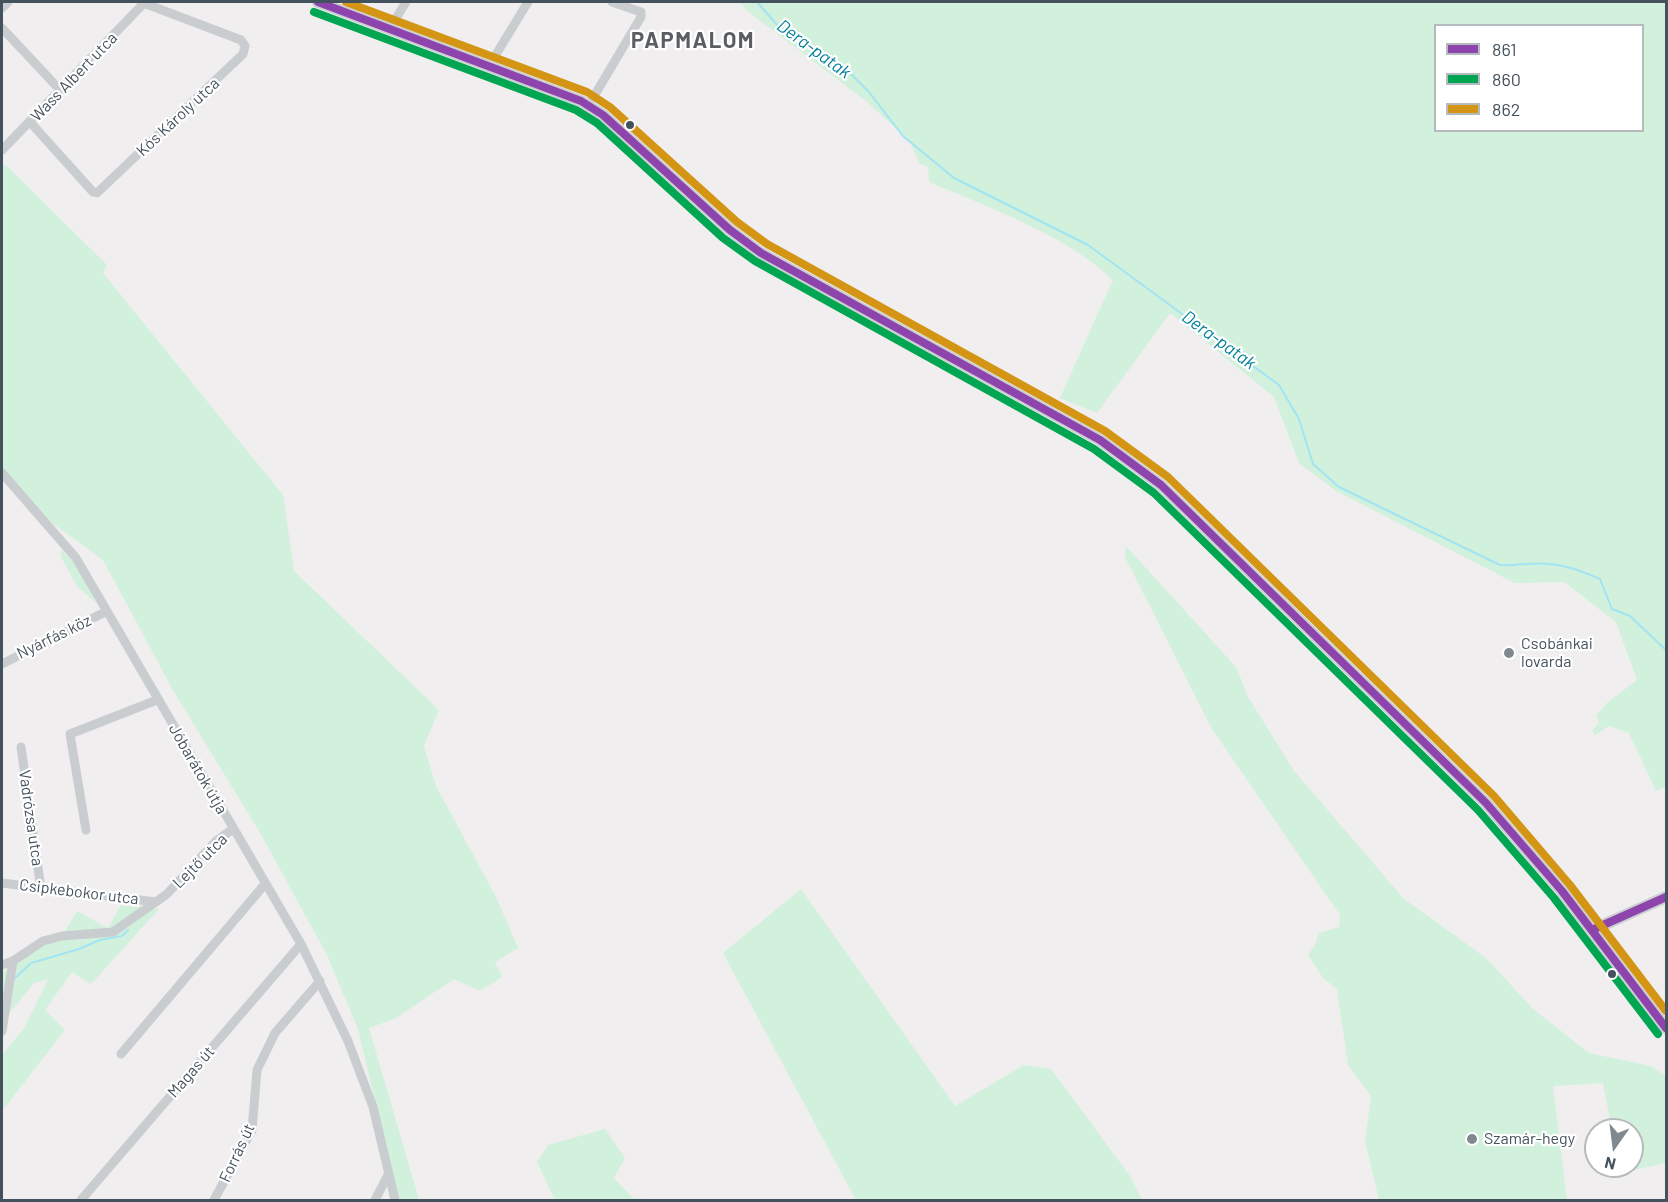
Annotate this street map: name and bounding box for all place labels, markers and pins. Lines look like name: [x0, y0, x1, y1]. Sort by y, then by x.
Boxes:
unlabelled marker: [624, 119, 636, 131]
place label: Csobánkai lovarda: [1521, 634, 1593, 672]
marker: Csobánkai lovarda: [1502, 646, 1516, 660]
unlabelled marker: [1606, 968, 1618, 980]
place label: Szamár-hegy: [1484, 1129, 1575, 1149]
marker: Szamár-hegy: [1465, 1132, 1479, 1146]

